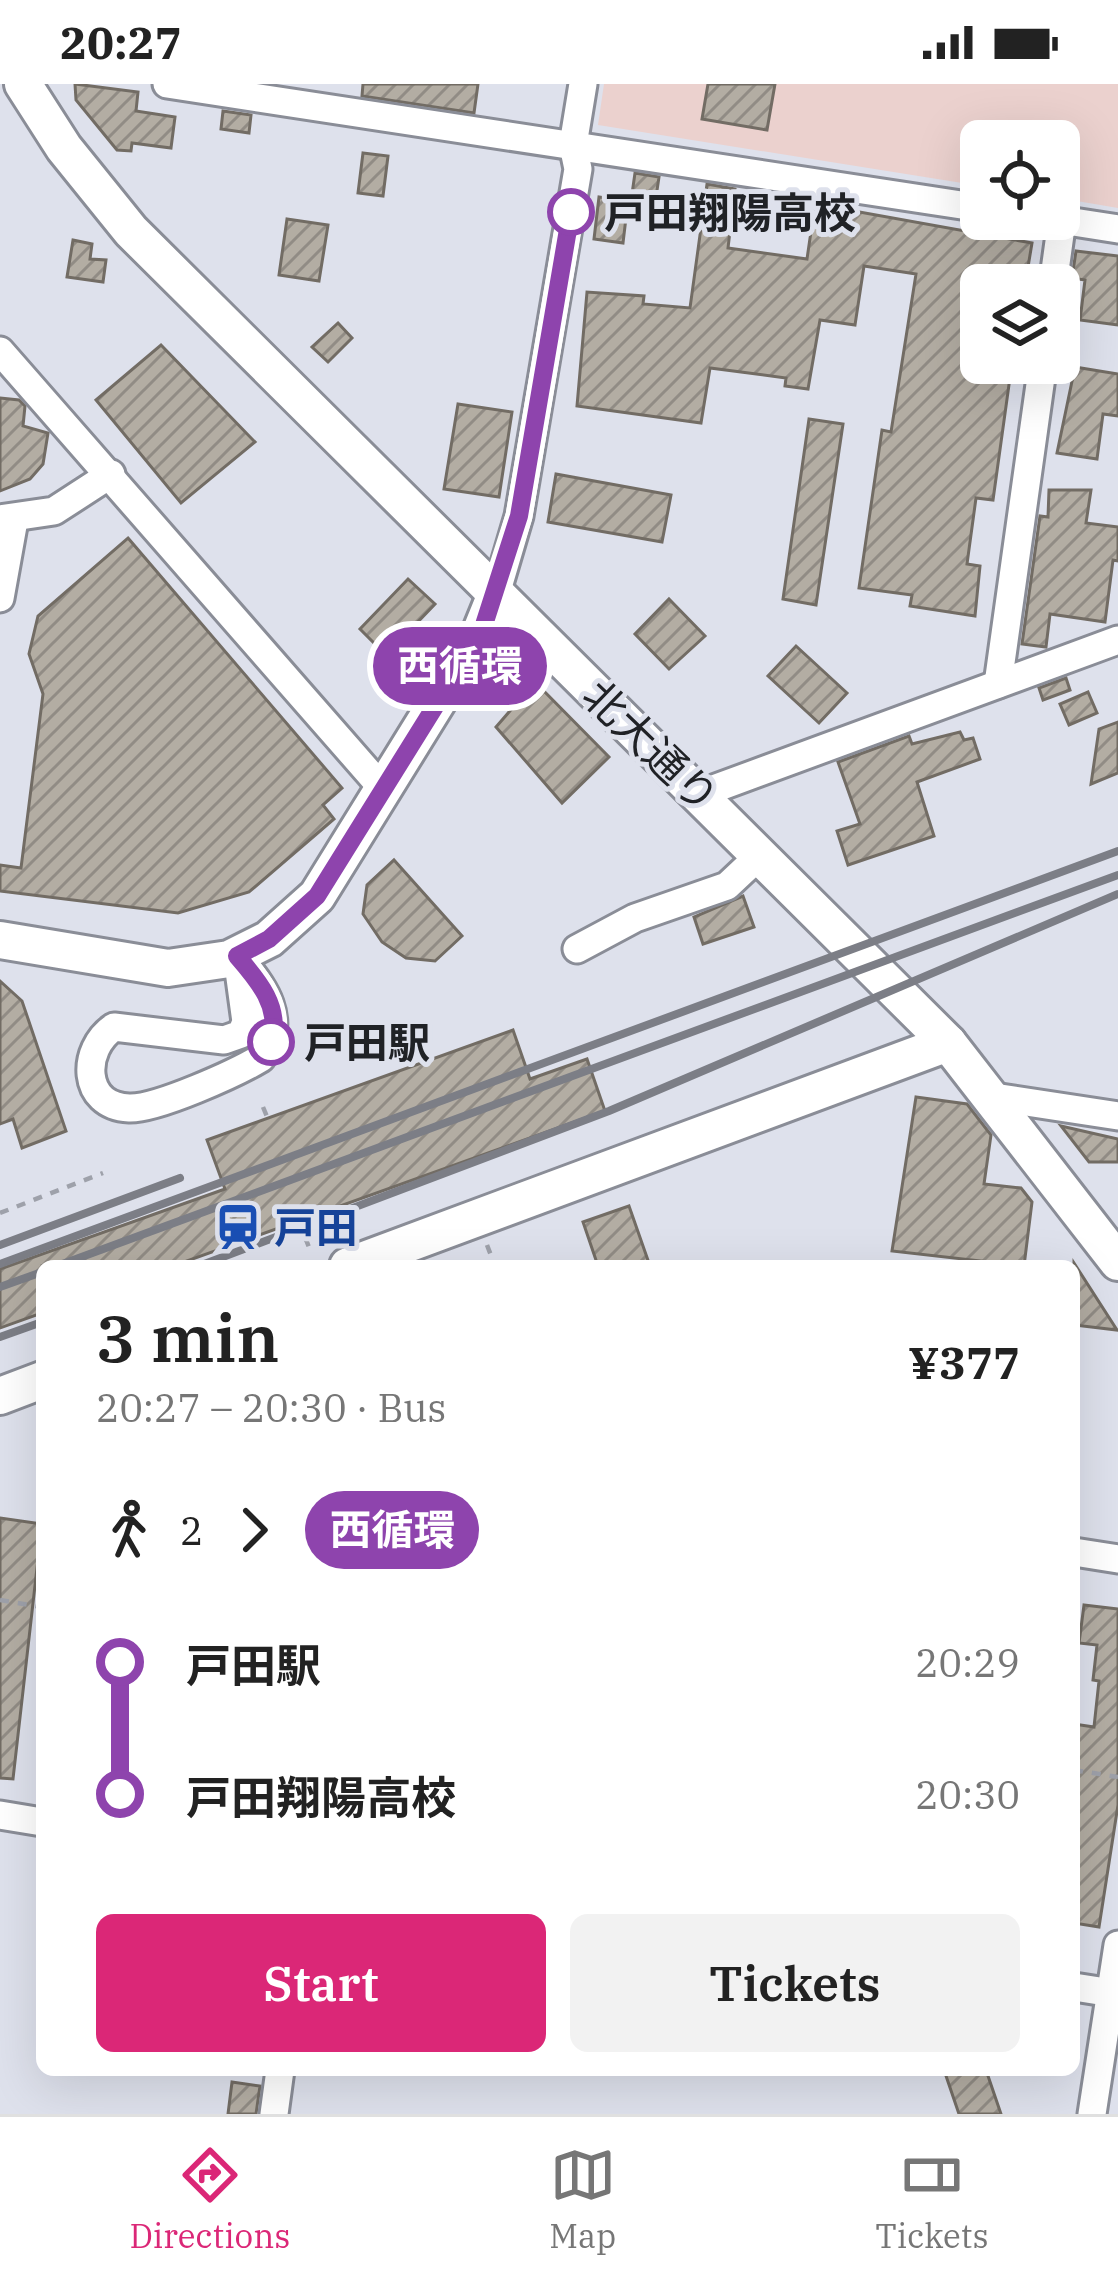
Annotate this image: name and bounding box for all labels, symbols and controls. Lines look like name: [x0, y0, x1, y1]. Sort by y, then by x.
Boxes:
text: 20:27: [60, 13, 182, 71]
map controls: [960, 120, 1080, 384]
button: locate: [960, 120, 1080, 240]
place label: 戸田翔陽高校: [604, 185, 856, 240]
marker: 戸田翔陽高校: [549, 190, 593, 234]
button: layers: [960, 264, 1080, 384]
line badge: 西循環: [391, 627, 529, 705]
text: 西循環: [397, 638, 523, 693]
street label: 北大通り: [571, 668, 731, 824]
place label: 戸田駅: [304, 1015, 430, 1070]
marker: 戸田駅: [249, 1020, 293, 1064]
place label: 戸田: [274, 1200, 358, 1255]
station icon: 戸田: [213, 1202, 263, 1252]
text: 3 min: [96, 1294, 279, 1380]
text: ¥377: [908, 1333, 1020, 1391]
text: 20:27 – 20:30 · Bus: [96, 1382, 446, 1433]
icon: walk: [96, 1497, 162, 1563]
icon: forward: [221, 1497, 287, 1563]
text: 西循環: [329, 1502, 455, 1557]
text: 2: [180, 1505, 203, 1556]
text: 戸田駅: [186, 1636, 321, 1694]
text: 20:29: [915, 1637, 1020, 1688]
text: 戸田翔陽高校: [186, 1768, 456, 1826]
text: 20:30: [915, 1769, 1020, 1820]
button: Start: [96, 1914, 546, 2052]
button: Tickets: [570, 1914, 1020, 2052]
tab: Directions: [129, 2142, 290, 2257]
tab: Map: [549, 2142, 616, 2257]
tab: Tickets: [875, 2142, 989, 2257]

